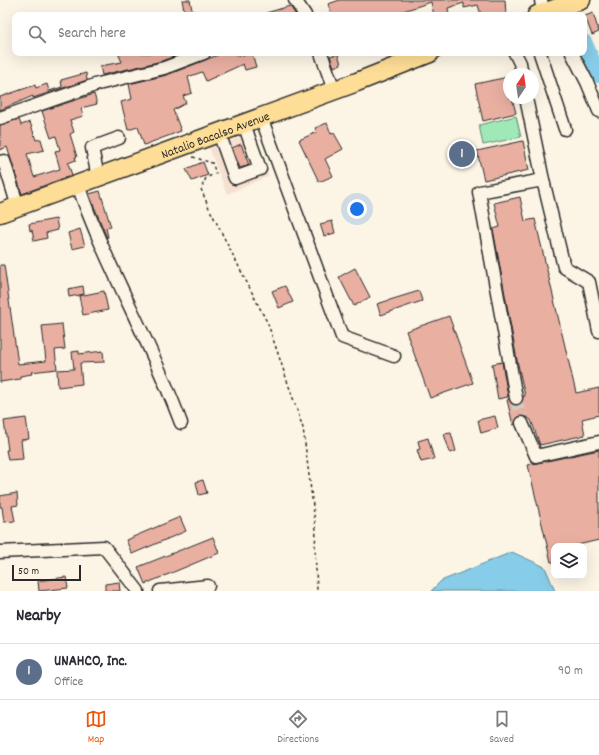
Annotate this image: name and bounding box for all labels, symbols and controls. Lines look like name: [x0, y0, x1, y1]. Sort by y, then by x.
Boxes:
search box: [12, 12, 587, 56]
icon: search: [26, 23, 48, 45]
text: Search here: [58, 23, 126, 45]
north arrow: [503, 68, 539, 104]
street label: Natalio Bacalso Avenue: [159, 108, 273, 165]
pin: 1: [449, 139, 475, 169]
your location: [347, 199, 367, 219]
map controls: [551, 543, 587, 579]
button: layers: [551, 543, 587, 579]
scale bar: [12, 563, 81, 582]
text: 50 m: [18, 564, 39, 580]
text: Nearby: [16, 605, 60, 629]
text: UNAHCO, Inc.: [54, 651, 127, 673]
text: 1: [28, 662, 30, 681]
text: 90 m: [558, 662, 583, 681]
text: Office: [54, 673, 83, 692]
tab: Map: [85, 708, 107, 748]
tab: Directions: [277, 708, 319, 748]
tab: Saved: [489, 708, 514, 748]

